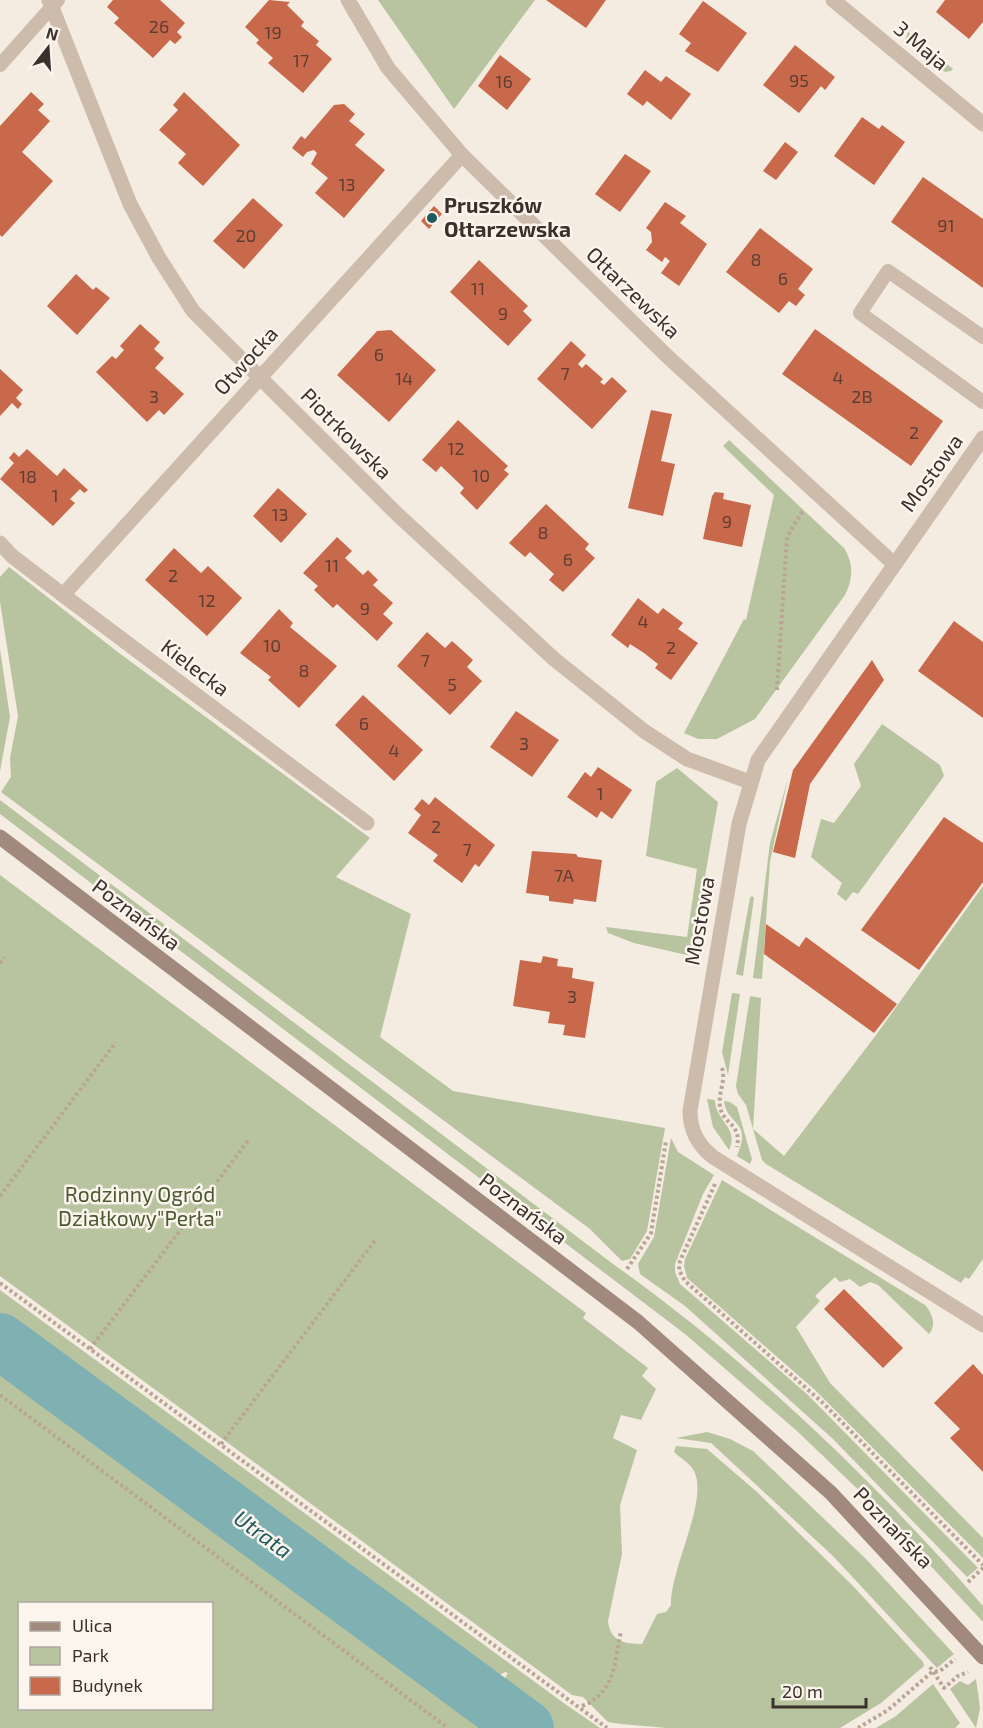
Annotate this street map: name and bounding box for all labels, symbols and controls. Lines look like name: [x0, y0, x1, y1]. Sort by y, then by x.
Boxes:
house number: 26: [149, 15, 169, 37]
street label: 3 Maja: [889, 15, 954, 75]
north arrow: [18, 18, 78, 78]
house number: 19: [264, 21, 282, 43]
text: N: [44, 22, 61, 44]
house number: 17: [293, 49, 309, 71]
house number: 95: [789, 69, 809, 91]
house number: 16: [495, 70, 513, 92]
house number: 13: [338, 173, 356, 195]
place label: Pruszków Ołtarzewska: [444, 192, 571, 241]
marker: Pruszków Ołtarzewska: [425, 211, 439, 225]
house number: 91: [937, 214, 955, 236]
house number: 20: [236, 224, 256, 246]
street label: Ołtarzewska: [582, 241, 686, 343]
house number: 8: [751, 248, 761, 270]
house number: 6: [778, 267, 788, 289]
house number: 11: [471, 277, 485, 299]
house number: 9: [498, 302, 508, 324]
street label: Otwocka: [208, 321, 282, 399]
house number: 6: [374, 343, 384, 365]
house number: 7: [560, 362, 570, 384]
house number: 4: [832, 366, 844, 388]
house number: 14: [395, 367, 413, 389]
street label: Piotrkowska: [296, 382, 398, 484]
house number: 3: [149, 385, 159, 407]
house number: 2B: [851, 385, 873, 407]
house number: 2: [909, 421, 919, 443]
street label: Mostowa: [894, 429, 967, 516]
house number: 12: [447, 437, 465, 459]
house number: 10: [472, 464, 490, 486]
house number: 18: [19, 465, 37, 487]
house number: 1: [51, 484, 59, 506]
house number: 13: [271, 503, 289, 525]
house number: 9: [722, 510, 732, 532]
house number: 8: [538, 521, 548, 543]
house number: 6: [563, 548, 573, 570]
house number: 11: [325, 554, 339, 576]
house number: 2: [168, 564, 178, 586]
house number: 12: [198, 589, 216, 611]
house number: 9: [360, 597, 370, 619]
house number: 4: [637, 610, 649, 632]
street label: Kielecka: [157, 633, 235, 701]
house number: 10: [263, 634, 281, 656]
house number: 2: [666, 636, 676, 658]
house number: 7: [420, 649, 430, 671]
house number: 8: [299, 659, 309, 681]
house number: 5: [447, 673, 457, 695]
house number: 6: [359, 712, 369, 734]
house number: 3: [519, 732, 529, 754]
house number: 4: [388, 739, 400, 761]
house number: 1: [596, 782, 604, 804]
house number: 2: [431, 815, 441, 837]
house number: 7: [462, 838, 472, 860]
house number: 7A: [554, 864, 575, 886]
street label: Poznańska: [88, 873, 186, 955]
street label: Mostowa: [678, 874, 719, 967]
house number: 3: [567, 985, 577, 1007]
street label: Poznańska: [475, 1167, 573, 1249]
park label: Rodzinny Ogród Działkowy"Perła": [58, 1181, 222, 1230]
street label: Poznańska: [849, 1481, 939, 1573]
water label: Utrata: [230, 1504, 298, 1563]
legend: [18, 1602, 213, 1710]
text: Ulica: [72, 1614, 112, 1636]
text: Park: [72, 1644, 109, 1666]
scale bar: [773, 1671, 866, 1709]
text: Budynek: [72, 1674, 143, 1696]
text: 20 m: [782, 1680, 823, 1702]

